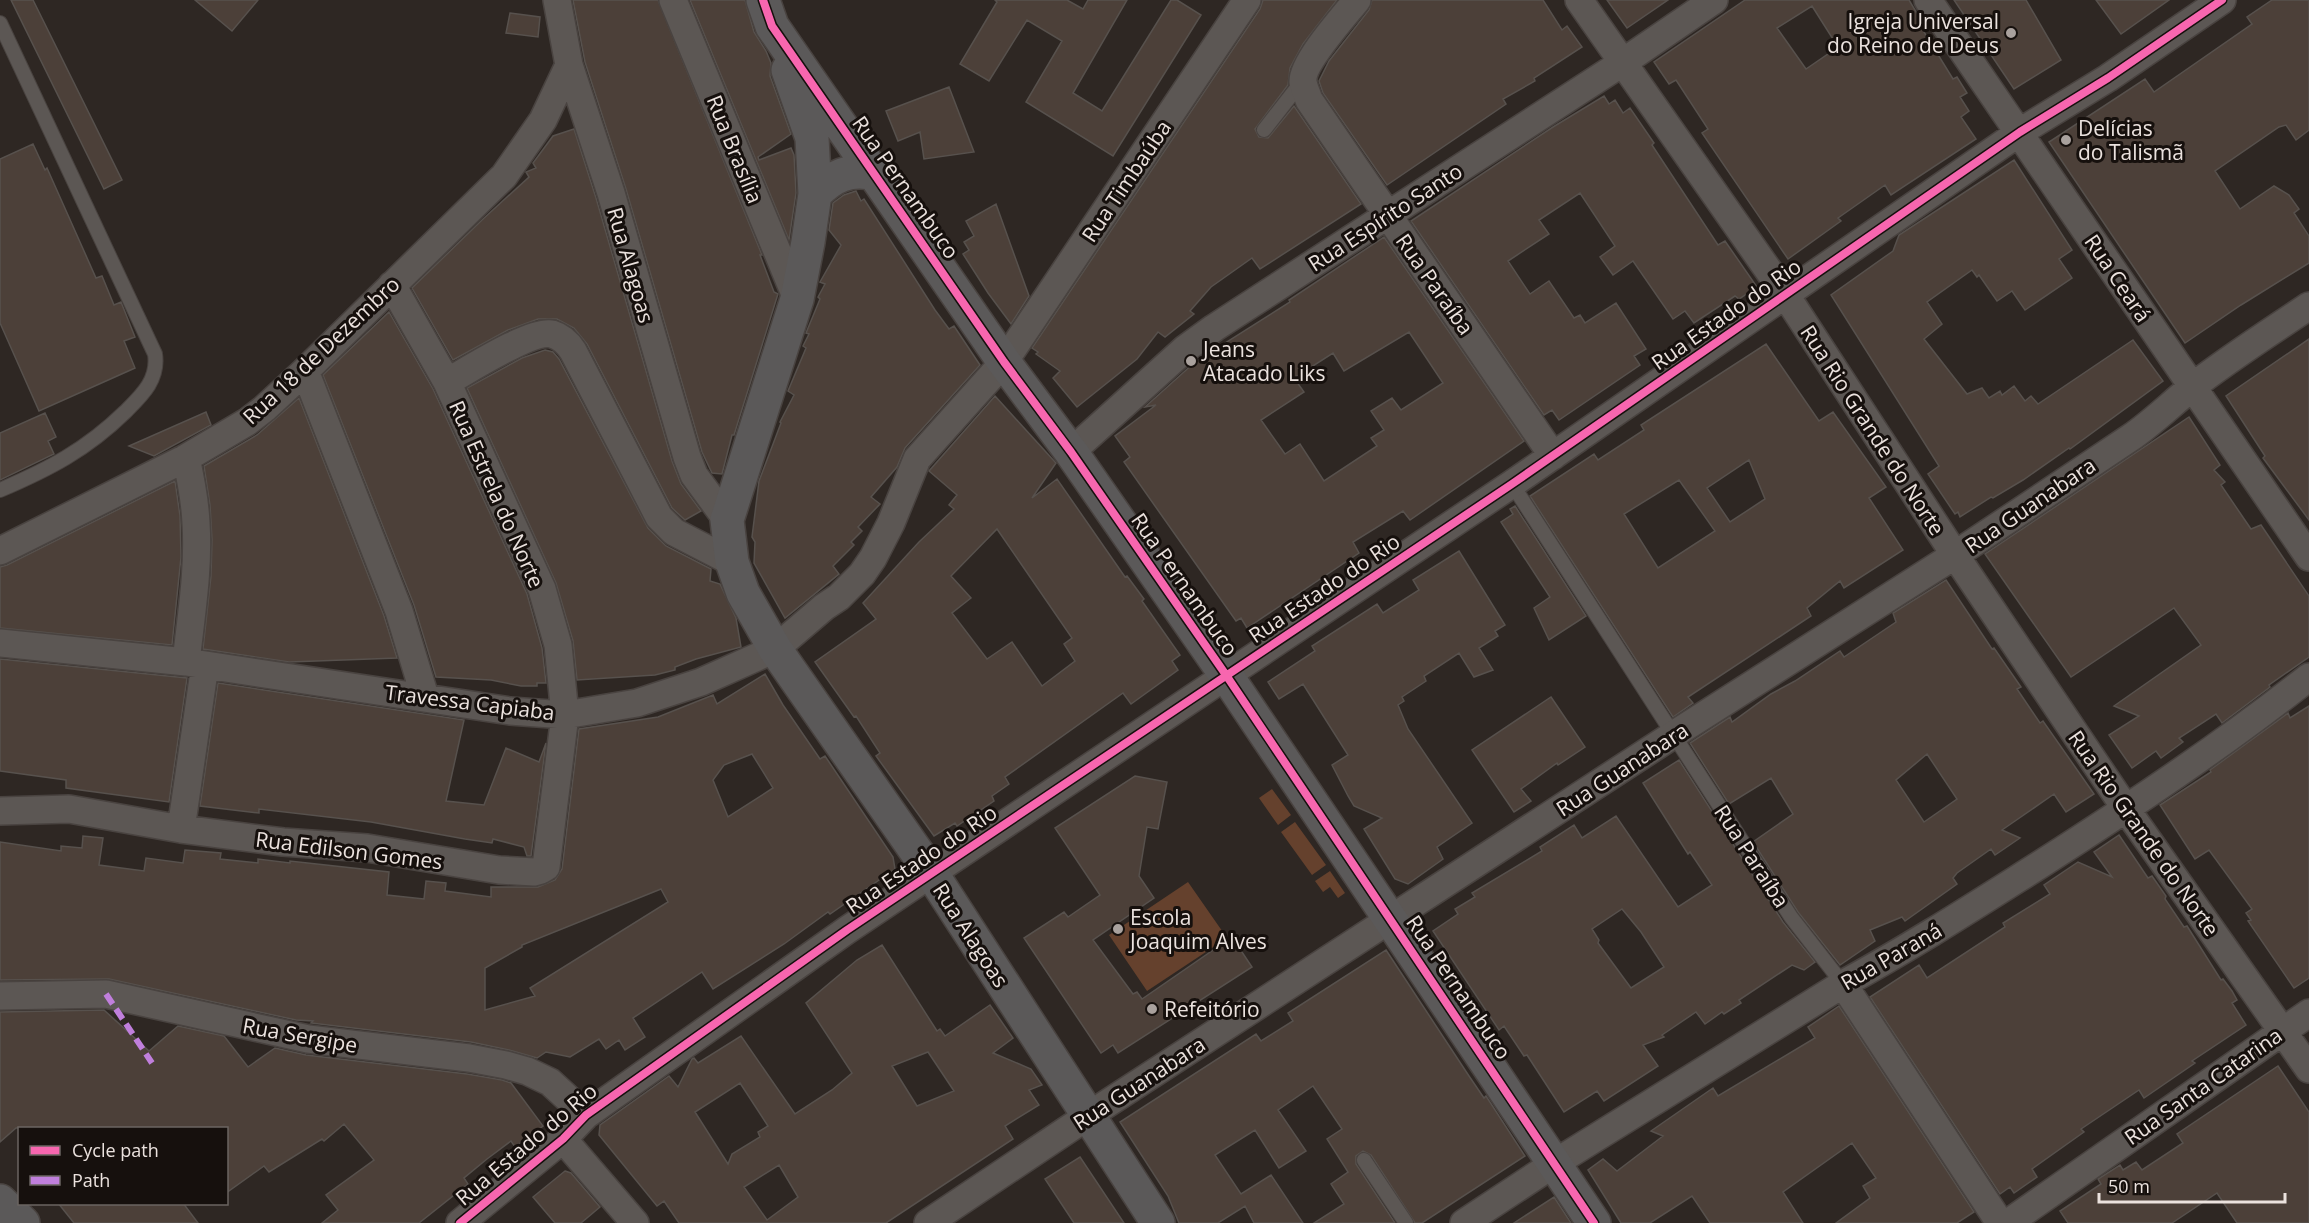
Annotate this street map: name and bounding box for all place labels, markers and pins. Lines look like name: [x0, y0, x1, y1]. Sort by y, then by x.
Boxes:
place label: Igreja Universal do Reino de Deus: [1827, 7, 1999, 59]
marker: Igreja Universal do Reino de Deus: [2004, 26, 2018, 40]
place label: Delícias do Talismã: [2078, 114, 2184, 166]
marker: Delícias do Talismã: [2059, 133, 2073, 147]
place label: Jeans Atacado Liks: [1201, 335, 1325, 387]
marker: Jeans Atacado Liks: [1184, 354, 1198, 368]
place label: Escola Joaquim Alves: [1128, 903, 1267, 955]
marker: Escola Joaquim Alves: [1111, 922, 1125, 936]
place label: Refeitório: [1164, 995, 1260, 1023]
marker: Refeitório: [1145, 1002, 1159, 1016]

